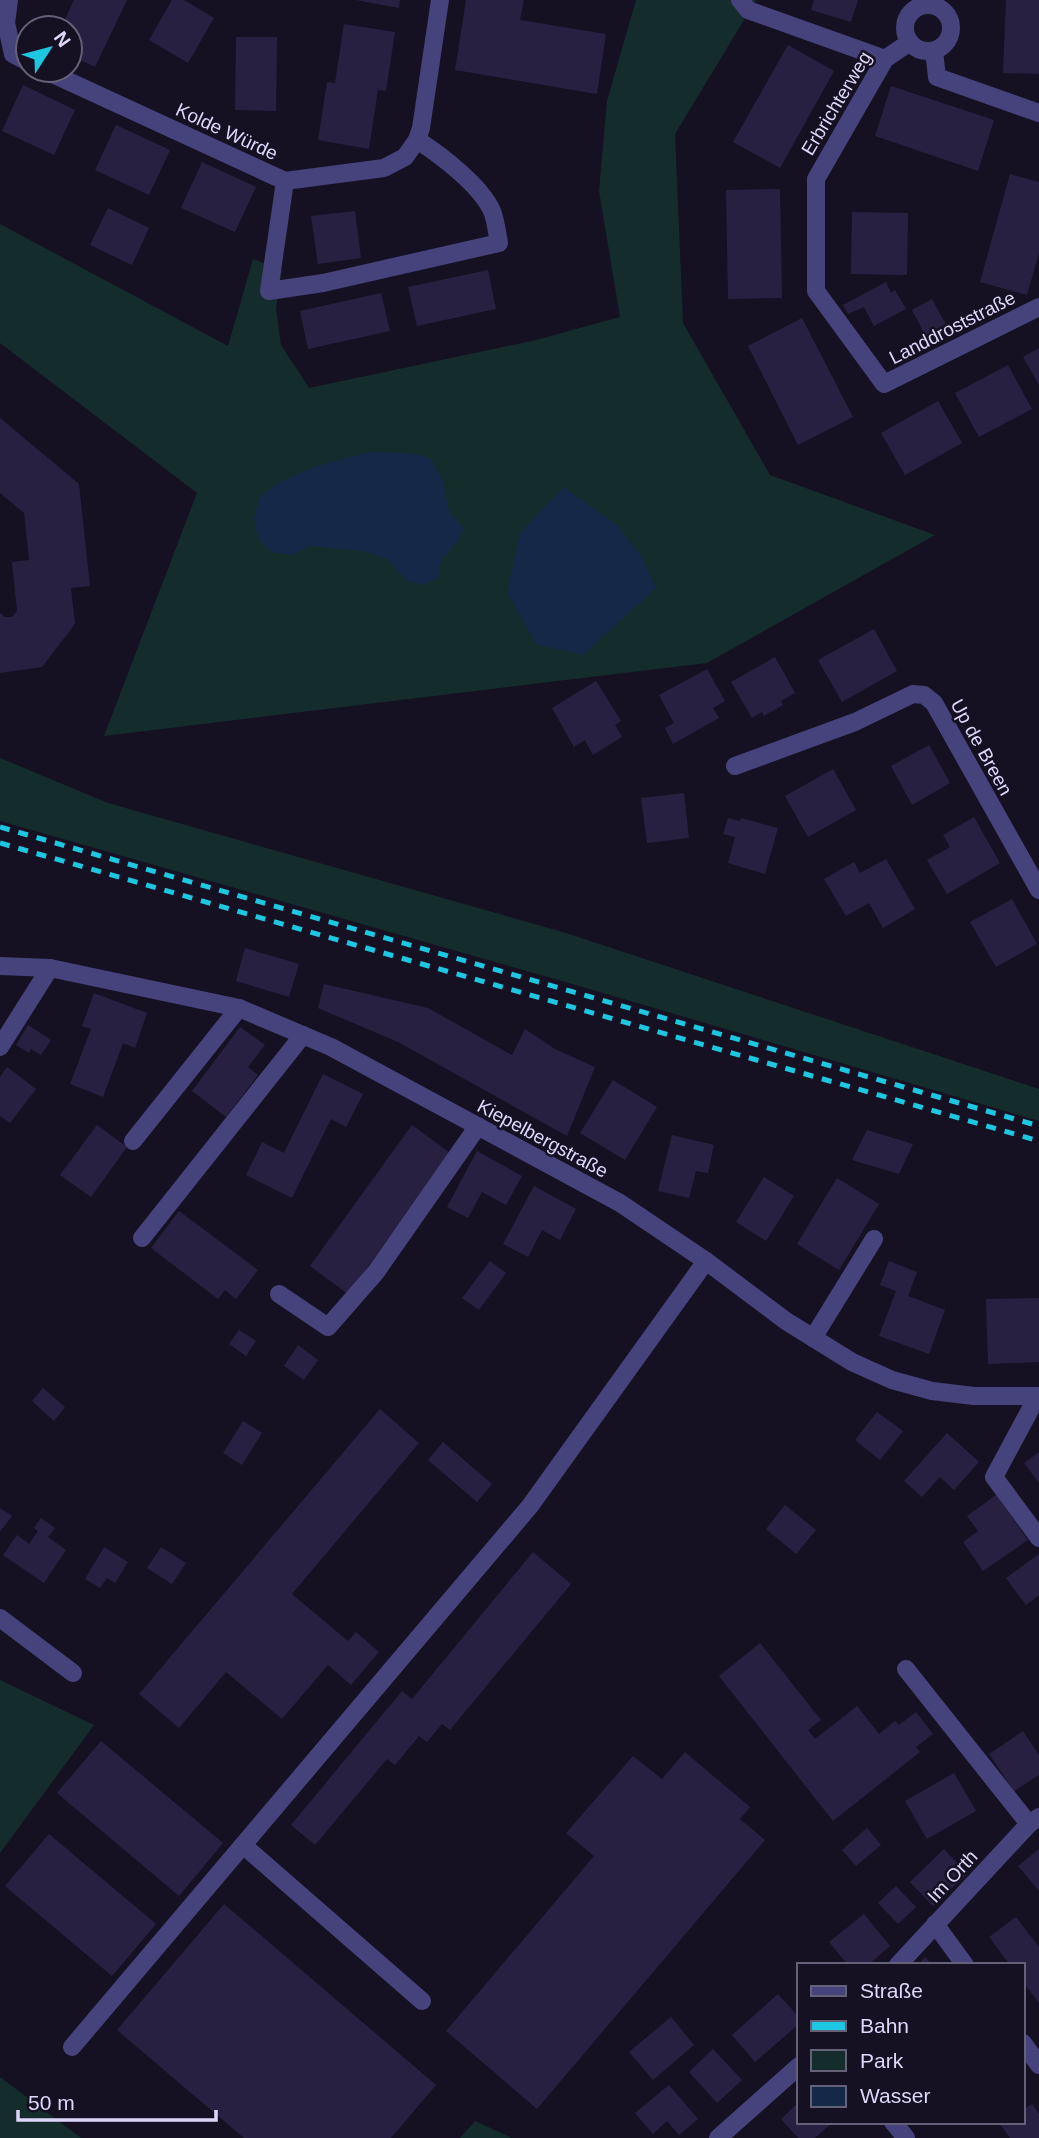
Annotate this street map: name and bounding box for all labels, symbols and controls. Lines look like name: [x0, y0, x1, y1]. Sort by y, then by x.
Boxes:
north arrow: [14, 14, 84, 84]
text: N: [50, 28, 75, 51]
street label: Erbrichterweg: [797, 48, 876, 159]
street label: Kolde Würde: [173, 99, 281, 164]
street label: Landdroststraße: [886, 287, 1019, 368]
street label: Up de Breen: [947, 695, 1017, 799]
street label: Kiepelbergstraße: [474, 1095, 612, 1182]
street label: Im Orth: [923, 1846, 982, 1907]
legend: [797, 1963, 1025, 2124]
text: Straße: [860, 1979, 923, 2002]
text: Bahn: [860, 2014, 909, 2037]
text: Park: [860, 2049, 904, 2072]
scale bar: [18, 2078, 215, 2122]
text: Wasser: [860, 2084, 930, 2107]
text: 50 m: [28, 2091, 75, 2114]

